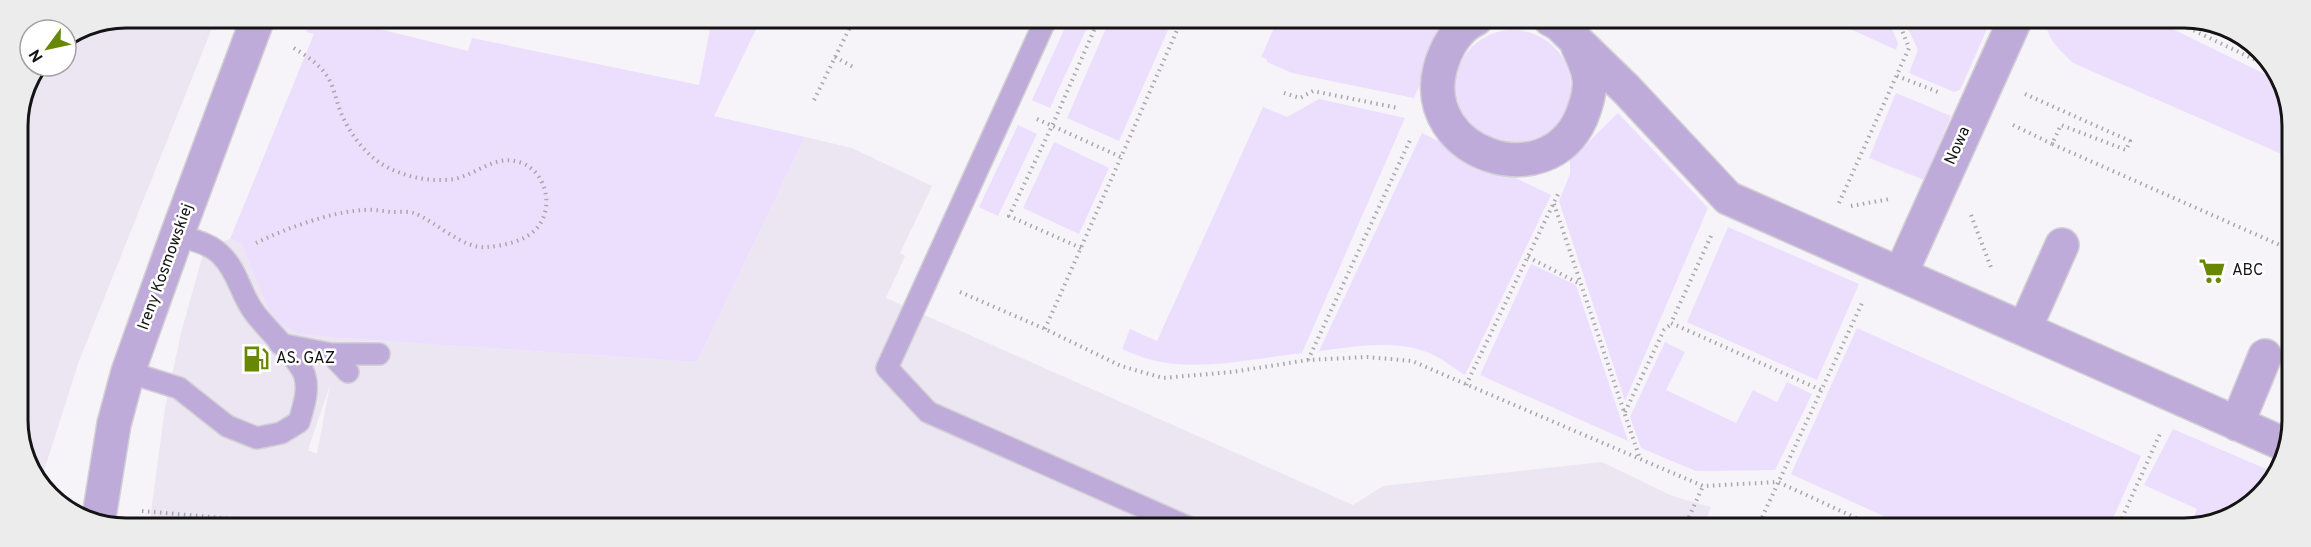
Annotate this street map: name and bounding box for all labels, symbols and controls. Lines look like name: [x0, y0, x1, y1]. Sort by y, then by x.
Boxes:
north arrow: [18, 18, 78, 78]
text: N: [26, 45, 49, 65]
street label: Nowa: [1941, 124, 1975, 168]
street label: Ireny Kosmowskiej: [134, 201, 198, 333]
supermarket icon: ABC: [2197, 256, 2227, 286]
place label: ABC: [2232, 261, 2263, 281]
fuel station icon: AS. GAZ: [241, 344, 271, 374]
place label: AS. GAZ: [276, 349, 335, 369]

